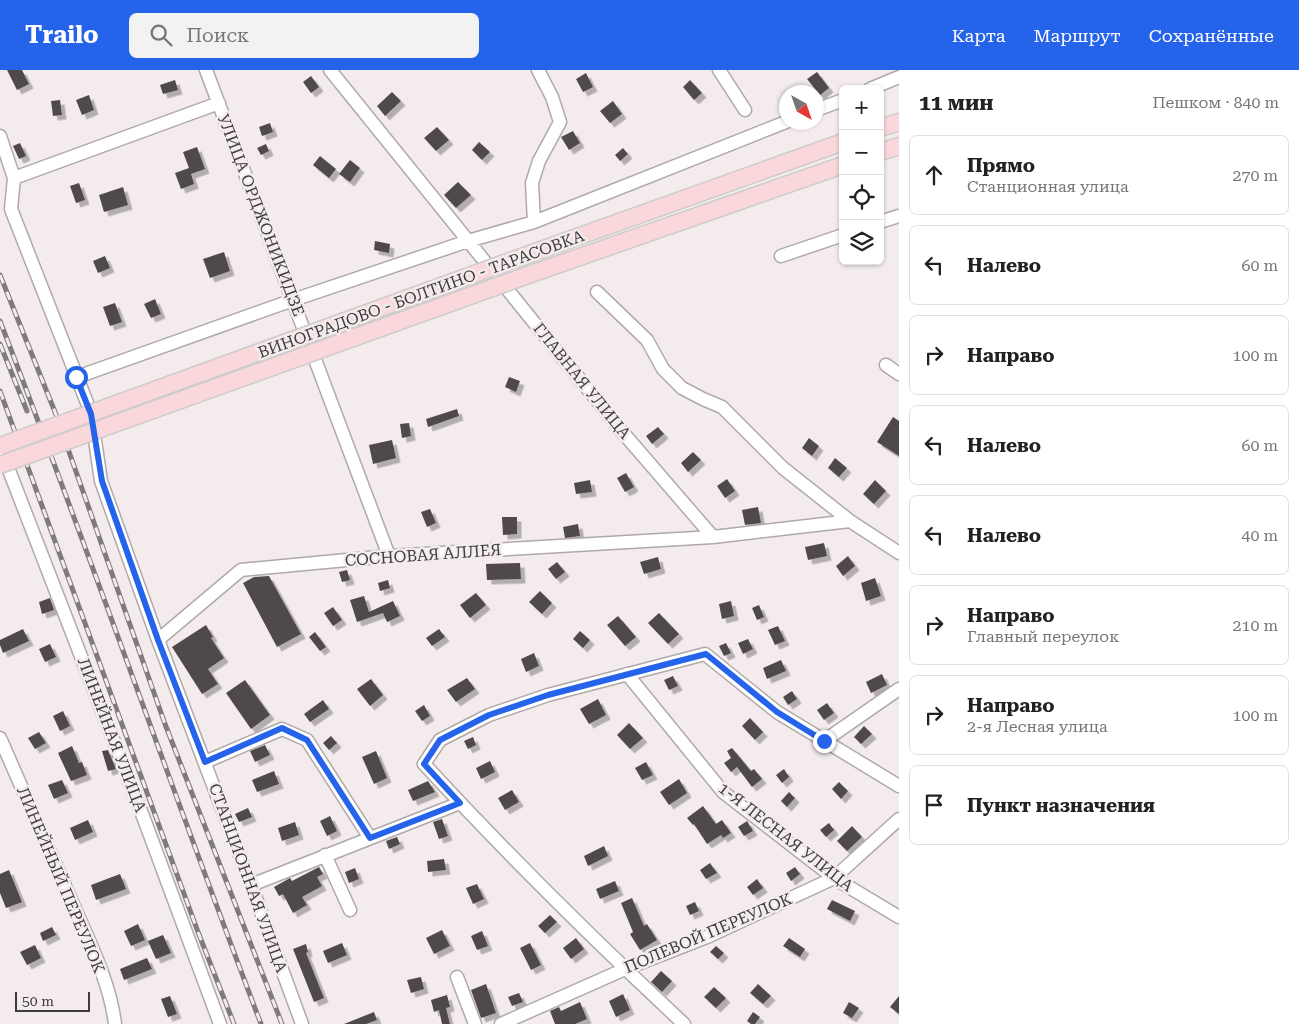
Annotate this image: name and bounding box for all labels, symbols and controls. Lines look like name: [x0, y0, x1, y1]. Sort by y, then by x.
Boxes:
search box: [129, 13, 479, 58]
text: Trailo: [25, 21, 99, 49]
icon: search: [147, 21, 175, 49]
text: Поиск: [187, 24, 249, 47]
text: Карта: [952, 25, 1006, 46]
text: Маршрут: [1034, 25, 1121, 46]
text: Сохранённые: [1149, 25, 1274, 46]
north arrow: [779, 85, 824, 130]
map controls: [839, 85, 884, 265]
button: +: [839, 85, 884, 130]
text: 11 мин: [919, 91, 994, 115]
text: Пешком · 840 m: [1152, 93, 1279, 112]
street label: УЛИЦА ОРДЖОНИКИДЗЕ: [214, 111, 308, 319]
button: −: [839, 130, 884, 175]
text: Прямо: [967, 154, 1035, 177]
icon: ahead: [920, 161, 948, 189]
text: 270 m: [1232, 166, 1278, 185]
button: locate: [839, 175, 884, 220]
text: Станционная улица: [967, 177, 1129, 196]
button: layers: [839, 220, 884, 265]
street label: ВИНОГРАДОВО - БОЛТИНО - ТАРАСОВКА: [255, 226, 587, 362]
icon: left: [920, 251, 948, 279]
text: Налево: [967, 254, 1041, 277]
text: 60 m: [1241, 256, 1278, 275]
street label: ГЛАВНАЯ УЛИЦА: [529, 319, 635, 443]
icon: right: [920, 341, 948, 369]
text: Направо: [967, 344, 1054, 367]
text: 100 m: [1232, 346, 1278, 365]
route start: [65, 366, 88, 389]
icon: left: [920, 431, 948, 459]
text: Налево: [967, 434, 1041, 457]
text: 60 m: [1241, 436, 1278, 455]
icon: left: [920, 521, 948, 549]
text: Налево: [967, 524, 1041, 547]
text: 40 m: [1241, 526, 1278, 545]
street label: СОСНОВАЯ АЛЛЕЯ: [344, 540, 502, 570]
text: Направо: [967, 604, 1054, 627]
icon: right: [920, 611, 948, 639]
text: 210 m: [1232, 616, 1278, 635]
text: Главный переулок: [967, 627, 1119, 646]
street label: ЛИНЕЙНАЯ УЛИЦА: [74, 655, 151, 816]
text: Направо: [967, 694, 1054, 717]
icon: right: [920, 701, 948, 729]
text: 100 m: [1232, 706, 1278, 725]
text: 2-я Лесная улица: [967, 717, 1108, 736]
route end: [813, 730, 836, 753]
street label: 1-Я ЛЕСНАЯ УЛИЦА: [715, 779, 858, 896]
street label: СТАНЦИОННАЯ УЛИЦА: [205, 781, 291, 976]
street label: ЛИНЕЙНЫЙ ПЕРЕУЛОК: [13, 784, 109, 976]
icon: arrive: [920, 791, 948, 819]
text: Пункт назначения: [967, 794, 1155, 817]
street label: ПОЛЕВОЙ ПЕРЕУЛОК: [621, 889, 795, 977]
scale bar: [15, 989, 90, 1012]
text: 50 m: [22, 993, 54, 1009]

